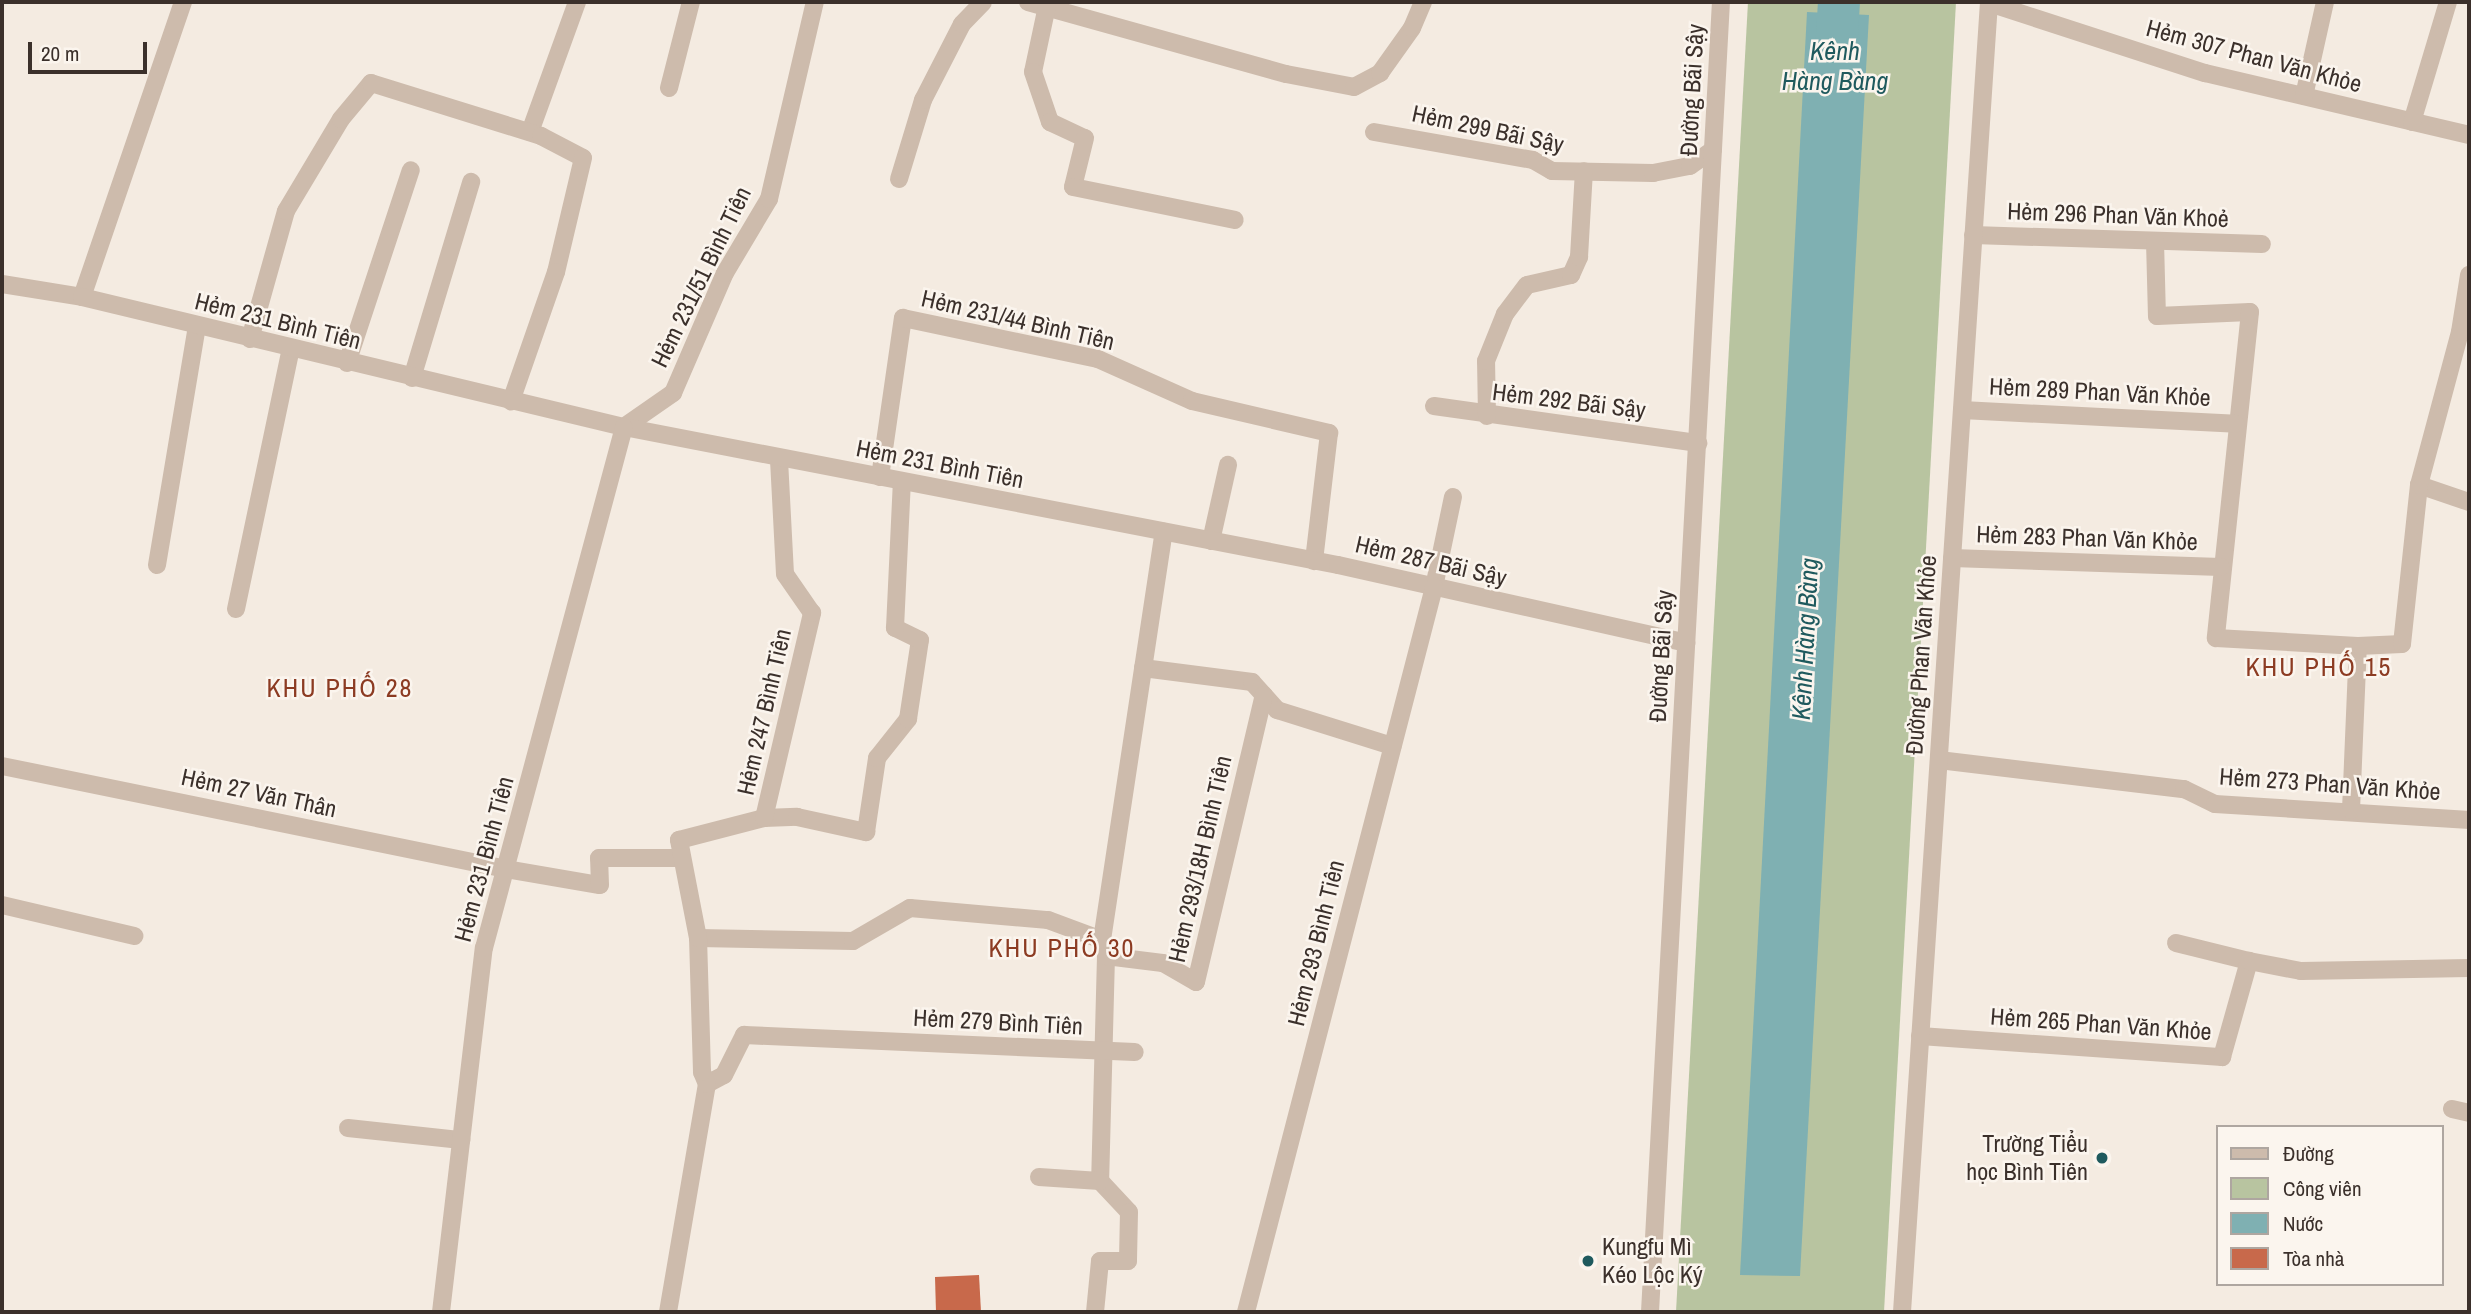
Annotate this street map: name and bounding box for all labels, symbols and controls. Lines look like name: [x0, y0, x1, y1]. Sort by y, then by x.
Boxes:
street label: Hẻm 307 Phan Văn Khỏe: [2143, 13, 2365, 99]
street label: Đường Bãi Sậy: [1674, 23, 1710, 157]
scale bar: [32, 28, 150, 72]
water label: Kênh Hàng Bàng: [1782, 35, 1888, 96]
text: 20 m: [41, 39, 79, 68]
street label: Hẻm 299 Bãi Sậy: [1410, 99, 1566, 159]
street label: Hẻm 231/51 Bình Tiên: [645, 182, 757, 372]
street label: Hẻm 296 Phan Văn Khoẻ: [2007, 197, 2229, 233]
street label: Hẻm 231/44 Bình Tiên: [918, 284, 1118, 356]
street label: Hẻm 231 Bình Tiên: [192, 286, 364, 356]
street label: Hẻm 289 Phan Văn Khỏe: [1989, 372, 2211, 412]
street label: Hẻm 292 Bãi Sậy: [1491, 377, 1647, 425]
street label: Hẻm 231 Bình Tiên: [854, 434, 1026, 494]
street label: Hẻm 283 Phan Văn Khỏe: [1976, 520, 2198, 556]
street label: Hẻm 287 Bãi Sậy: [1353, 530, 1509, 592]
street label: Đường Phan Văn Khỏe: [1900, 554, 1942, 756]
water label: Kênh Hàng Bàng: [1785, 557, 1825, 721]
street label: Đường Bãi Sậy: [1643, 589, 1679, 723]
street label: Hẻm 247 Bình Tiên: [731, 626, 797, 798]
district label: KHU PHỐ 15: [2247, 651, 2391, 683]
district label: KHU PHỐ 28: [268, 672, 412, 704]
street label: Hẻm 293/18H Bình Tiên: [1162, 753, 1238, 965]
street label: Hẻm 27 Văn Thân: [179, 762, 339, 824]
street label: Hẻm 273 Phan Văn Khỏe: [2218, 762, 2442, 806]
street label: Hẻm 231 Bình Tiên: [448, 773, 520, 945]
street label: Hẻm 293 Bình Tiên: [1281, 857, 1351, 1029]
district label: KHU PHỐ 30: [990, 932, 1134, 964]
street label: Hẻm 265 Phan Văn Khỏe: [1989, 1002, 2213, 1046]
street label: Hẻm 279 Bình Tiên: [912, 1003, 1084, 1041]
legend: [2216, 1125, 2443, 1286]
place label: Trường Tiểu học Bình Tiên: [1966, 1130, 2088, 1186]
text: Đường: [2283, 1139, 2334, 1168]
marker: Trường Tiểu học Bình Tiên: [2094, 1150, 2110, 1166]
text: Công viên: [2283, 1174, 2362, 1203]
text: Nước: [2283, 1209, 2323, 1238]
place label: Kungfu Mì Kéo Lộc Ký: [1602, 1233, 1703, 1289]
text: Tòa nhà: [2283, 1244, 2344, 1273]
marker: Kungfu Mì Kéo Lộc Ký: [1580, 1253, 1596, 1269]

